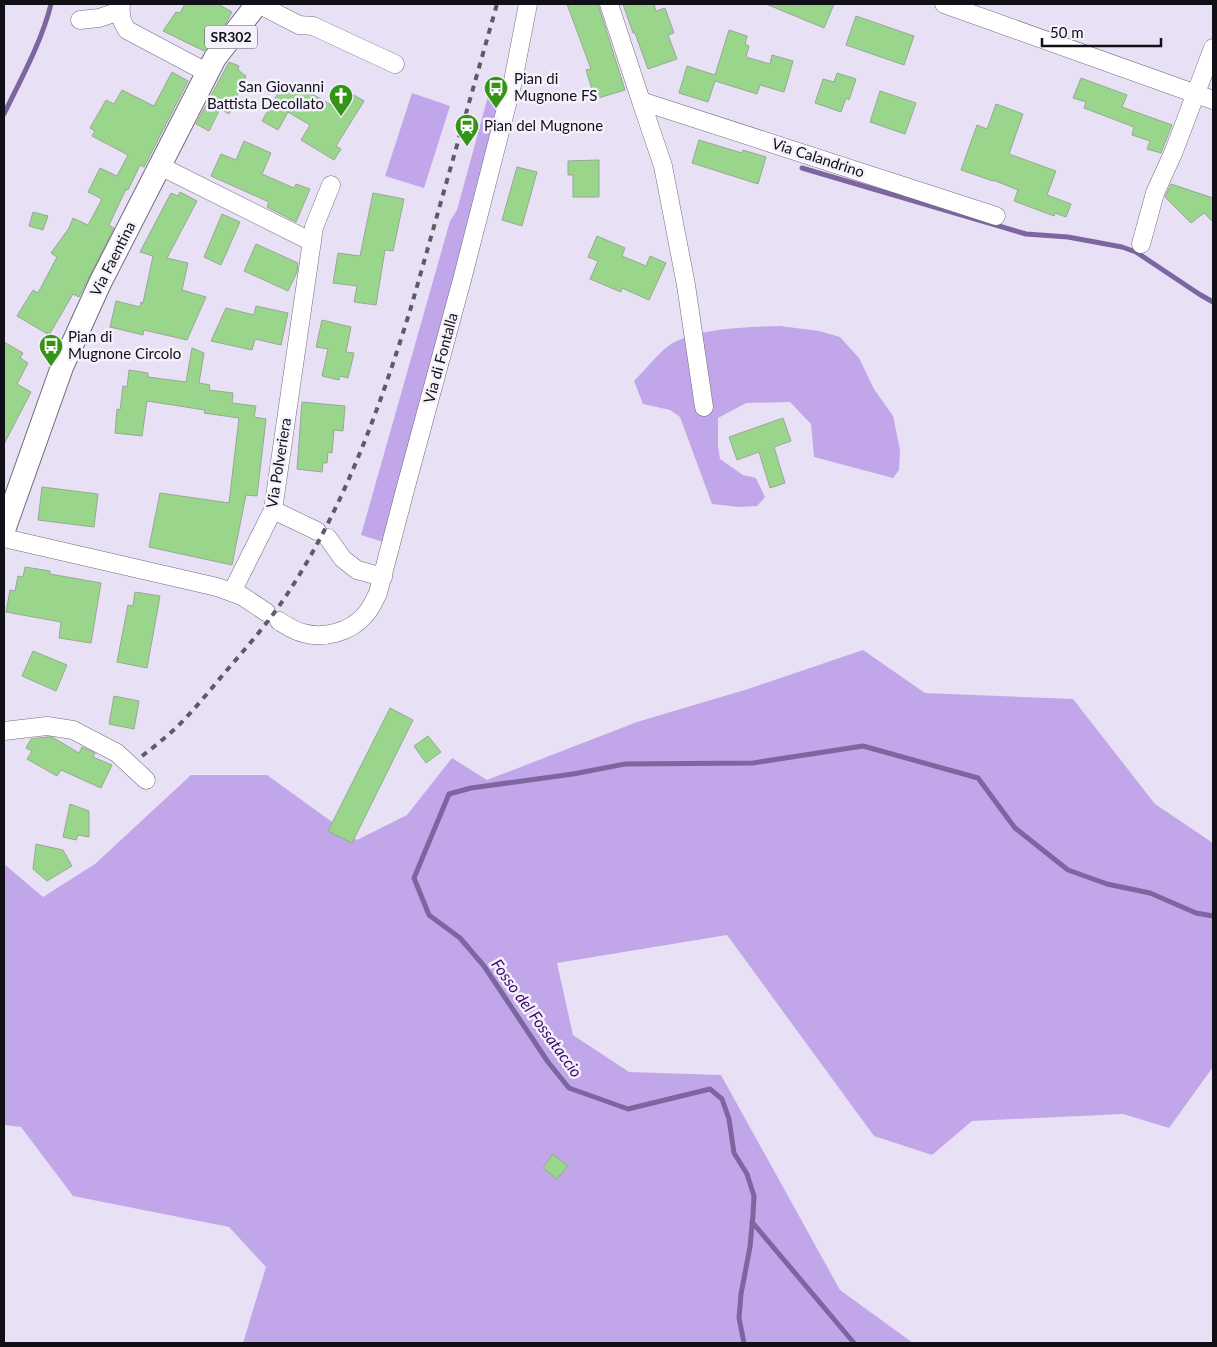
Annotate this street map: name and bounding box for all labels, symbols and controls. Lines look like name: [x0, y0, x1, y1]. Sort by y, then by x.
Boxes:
scale bar: [1042, 15, 1161, 47]
text: 50 m: [1050, 23, 1084, 41]
road number: SR302: [205, 26, 257, 48]
place label: Pian di Mugnone FS: [514, 69, 597, 104]
bus stop icon: Pian di Mugnone FS: [483, 75, 509, 109]
place label: San Giovanni Battista Decollato: [207, 77, 324, 112]
church icon: San Giovanni Battista Decollato: [328, 83, 354, 117]
station icon: Pian del Mugnone: [454, 113, 480, 147]
place label: Pian del Mugnone: [484, 116, 603, 134]
street label: Via Calandrino: [770, 134, 867, 180]
street label: Via Faentina: [86, 218, 139, 299]
street label: Via di Fontalla: [419, 311, 461, 405]
place label: Pian di Mugnone Circolo: [68, 327, 181, 362]
bus stop icon: Pian di Mugnone Circolo: [38, 333, 64, 367]
street label: Via Polveriera: [262, 417, 294, 509]
water label: Fosso del Fossataccio: [488, 955, 587, 1081]

